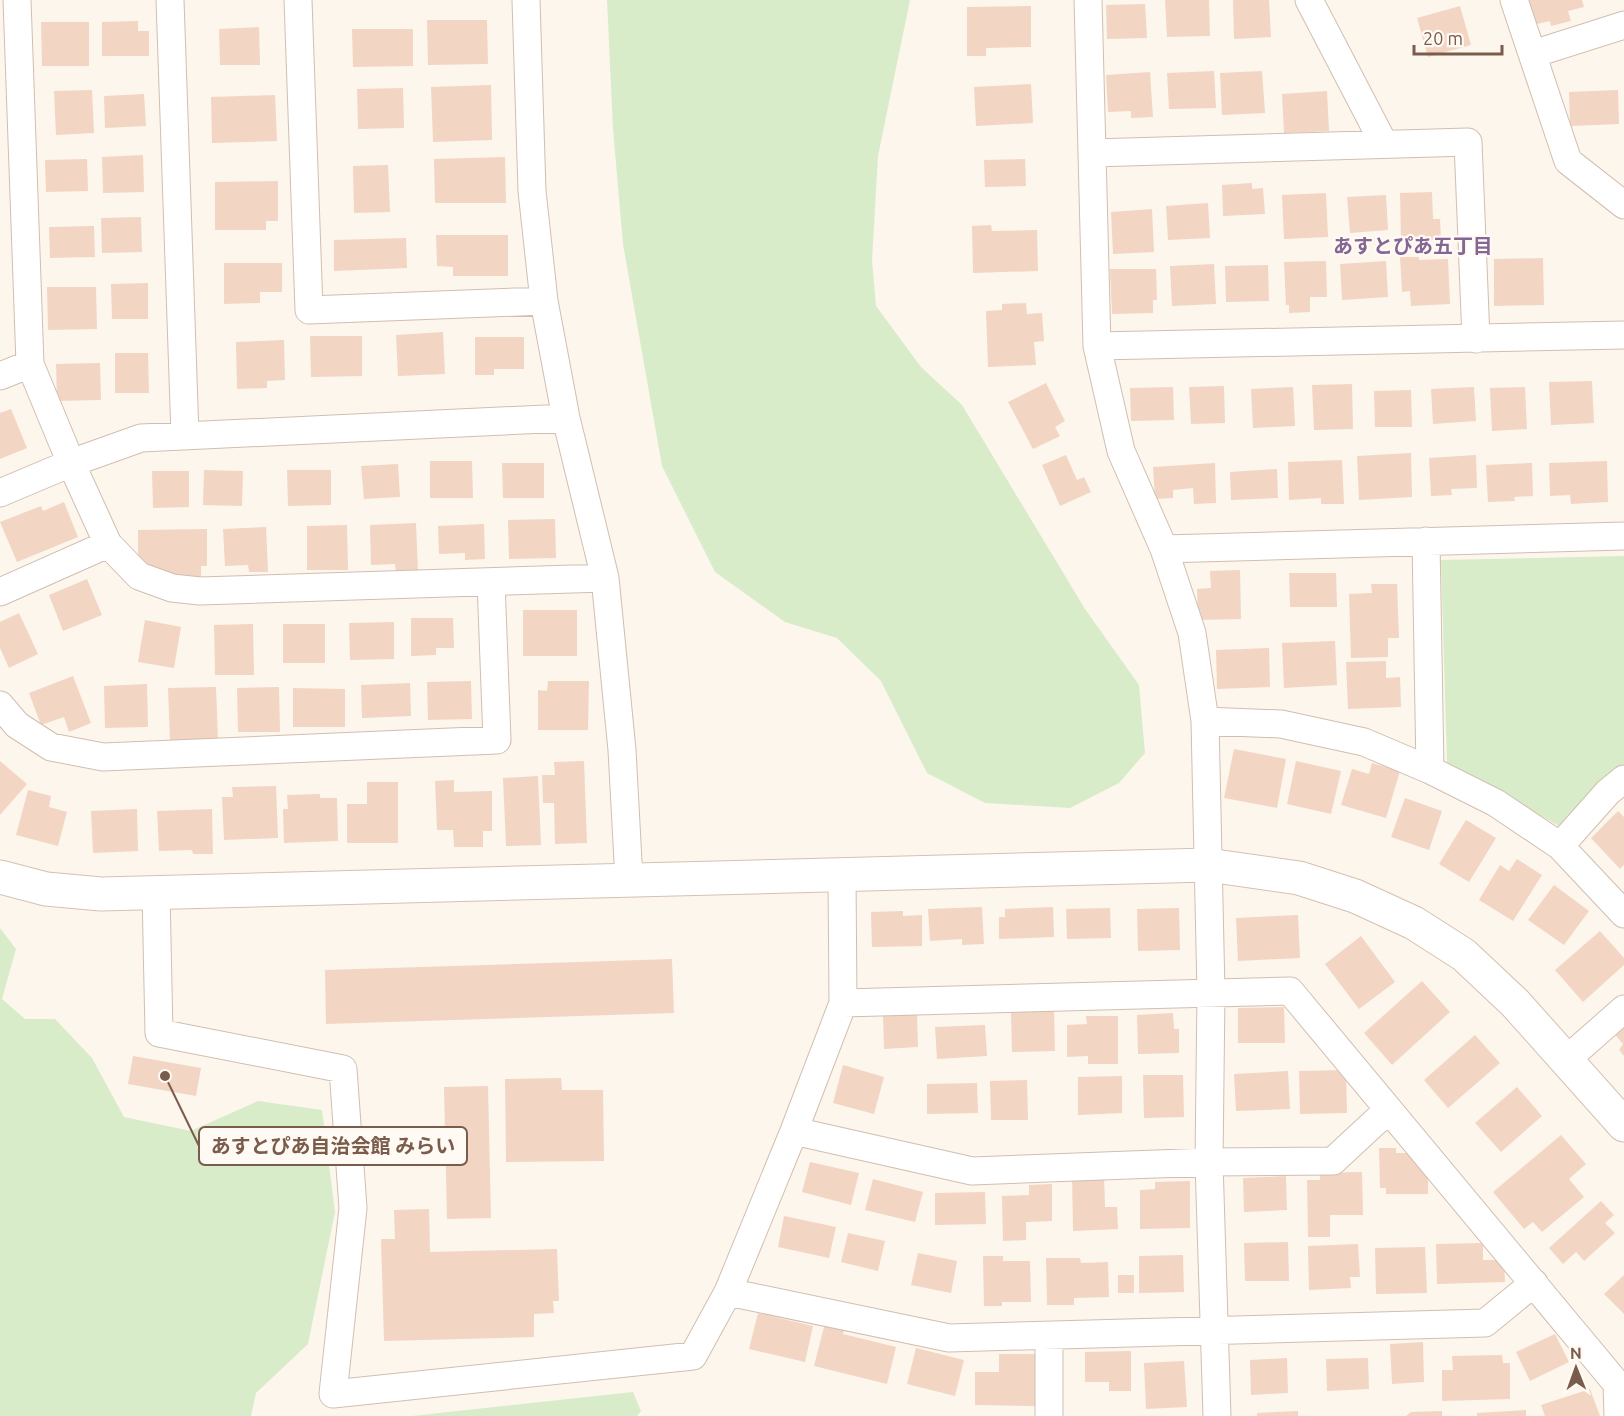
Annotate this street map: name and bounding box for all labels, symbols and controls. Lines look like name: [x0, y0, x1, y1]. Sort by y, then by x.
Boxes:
scale bar: [1414, 18, 1502, 56]
text: 20 m: [1423, 28, 1463, 48]
district label: あすとぴあ五丁目: [1333, 234, 1493, 257]
callout: あすとぴあ自治会館 みらい: [199, 1127, 467, 1165]
text: あすとぴあ自治会館 みらい: [211, 1134, 455, 1157]
north arrow: [1546, 1338, 1606, 1398]
text: N: [1570, 1344, 1582, 1362]

